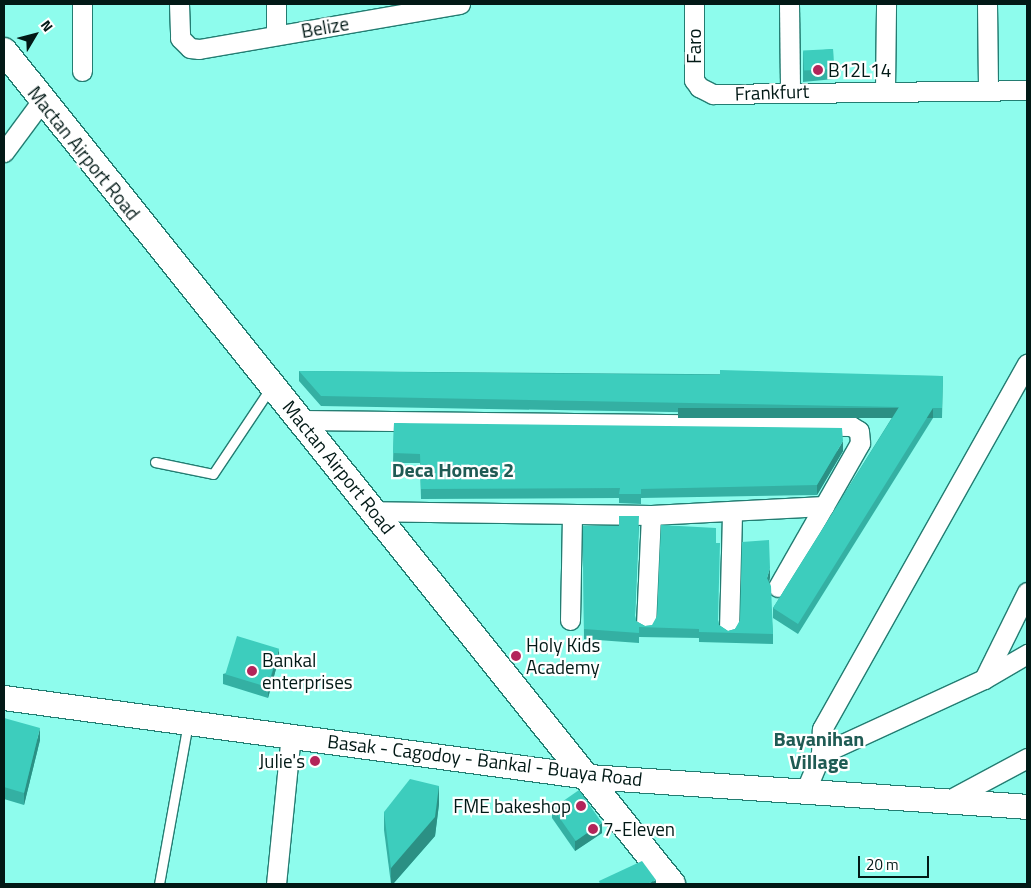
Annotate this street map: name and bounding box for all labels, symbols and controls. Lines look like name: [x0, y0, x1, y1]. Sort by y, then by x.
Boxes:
north arrow: [10, 10, 60, 60]
street label: Belize: [299, 12, 351, 42]
text: N: [36, 15, 59, 36]
street label: Faro: [683, 28, 705, 64]
place label: B12L14: [828, 59, 891, 81]
marker: B12L14: [812, 64, 824, 76]
street label: Frankfurt: [734, 79, 810, 105]
street label: Mactan Airport Road: [23, 82, 145, 224]
street label: Mactan Airport Road: [278, 396, 400, 538]
district label: Deca Homes 2: [392, 457, 514, 481]
place label: Holy Kids Academy: [526, 634, 600, 678]
place label: Bankal enterprises: [262, 649, 353, 693]
marker: Holy Kids Academy: [510, 650, 522, 662]
marker: Bankal enterprises: [246, 665, 258, 677]
district label: Bayanihan Village: [774, 726, 864, 773]
street label: Basak - Cagodoy - Bankal - Buaya Road: [326, 729, 644, 791]
place label: Julie's: [259, 750, 305, 772]
marker: Julie's: [309, 755, 321, 767]
place label: FME bakeshop: [453, 795, 571, 817]
marker: FME bakeshop: [575, 800, 587, 812]
place label: 7-Eleven: [603, 818, 675, 840]
marker: 7-Eleven: [587, 823, 599, 835]
scale bar: [861, 846, 932, 878]
text: 20 m: [866, 853, 899, 876]

